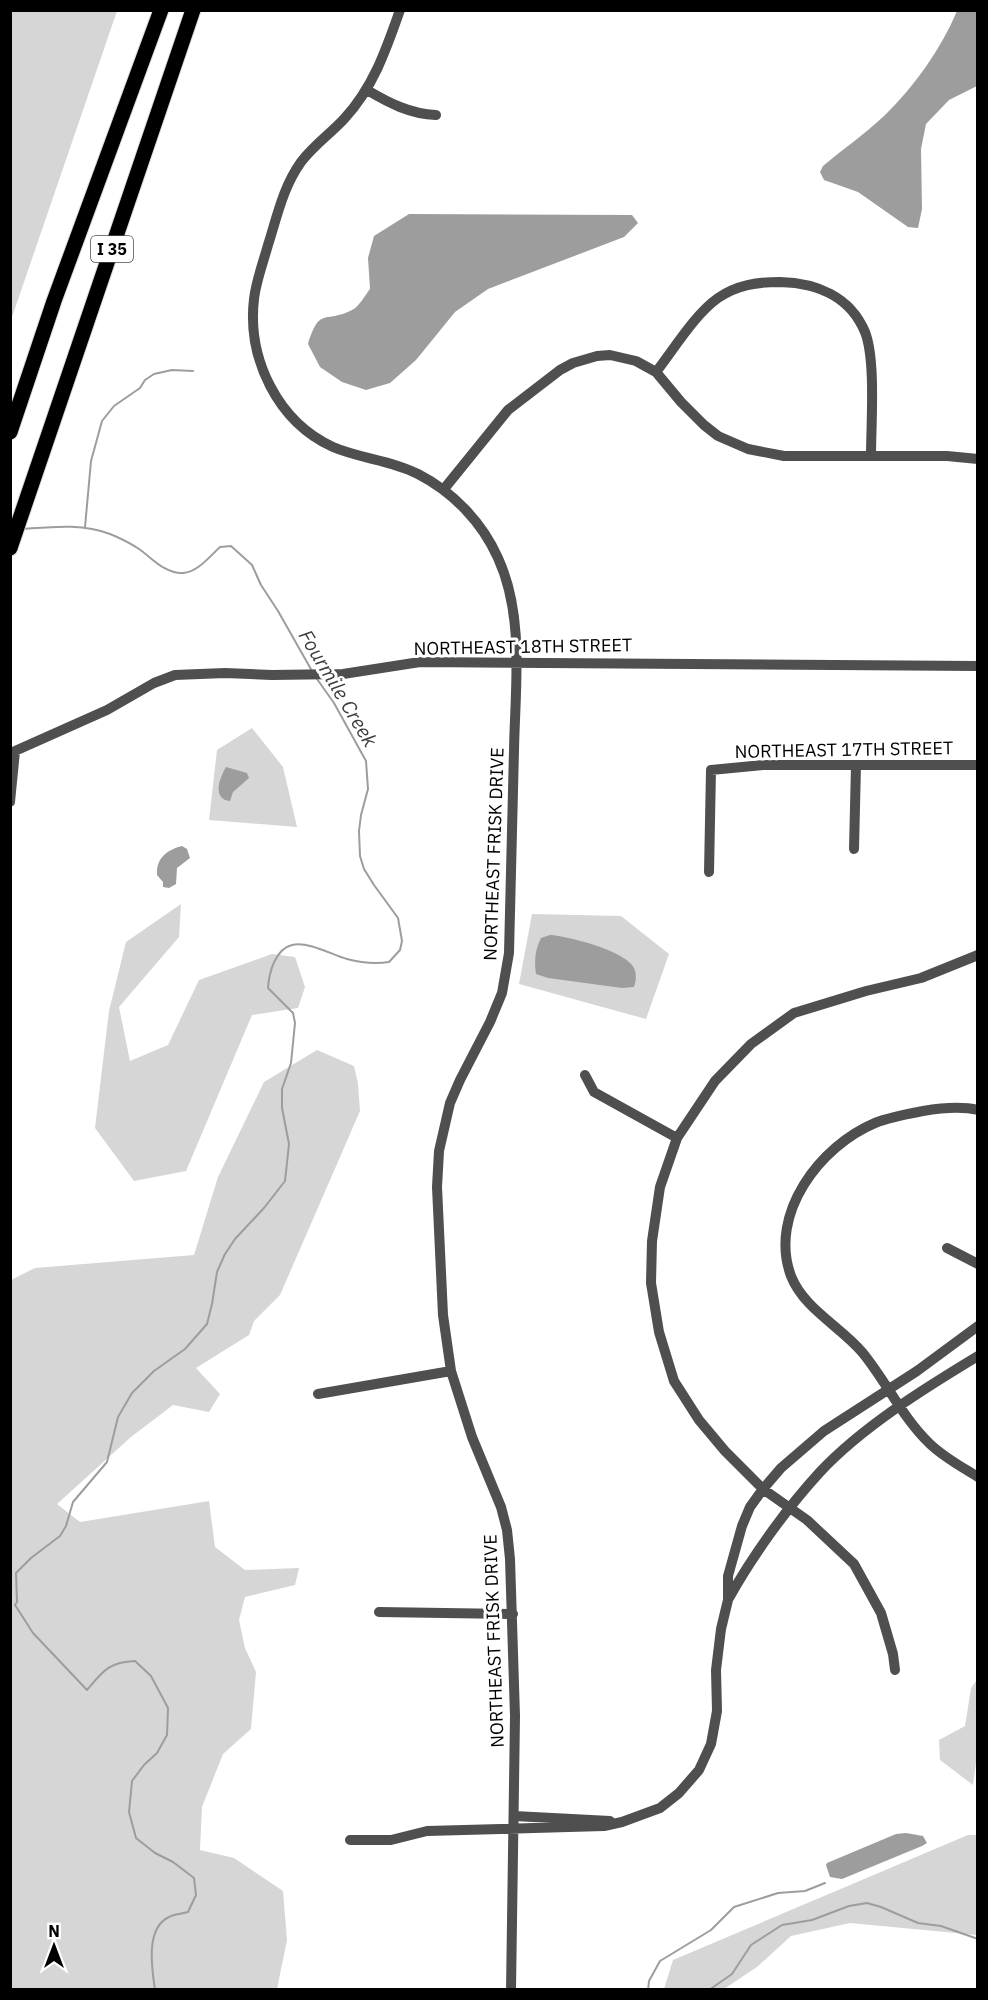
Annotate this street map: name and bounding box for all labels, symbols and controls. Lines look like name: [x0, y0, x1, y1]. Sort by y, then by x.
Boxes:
road number: I 35: [91, 236, 133, 262]
water label: Fourmile Creek: [293, 624, 384, 752]
street label: NORTHEAST 18TH STREET: [414, 633, 632, 660]
street label: NORTHEAST 17TH STREET: [735, 736, 953, 763]
street label: NORTHEAST FRISK DRIVE: [478, 747, 509, 961]
street label: NORTHEAST FRISK DRIVE: [478, 1534, 509, 1748]
north arrow: [24, 1916, 84, 1976]
text: N: [48, 1921, 60, 1941]

